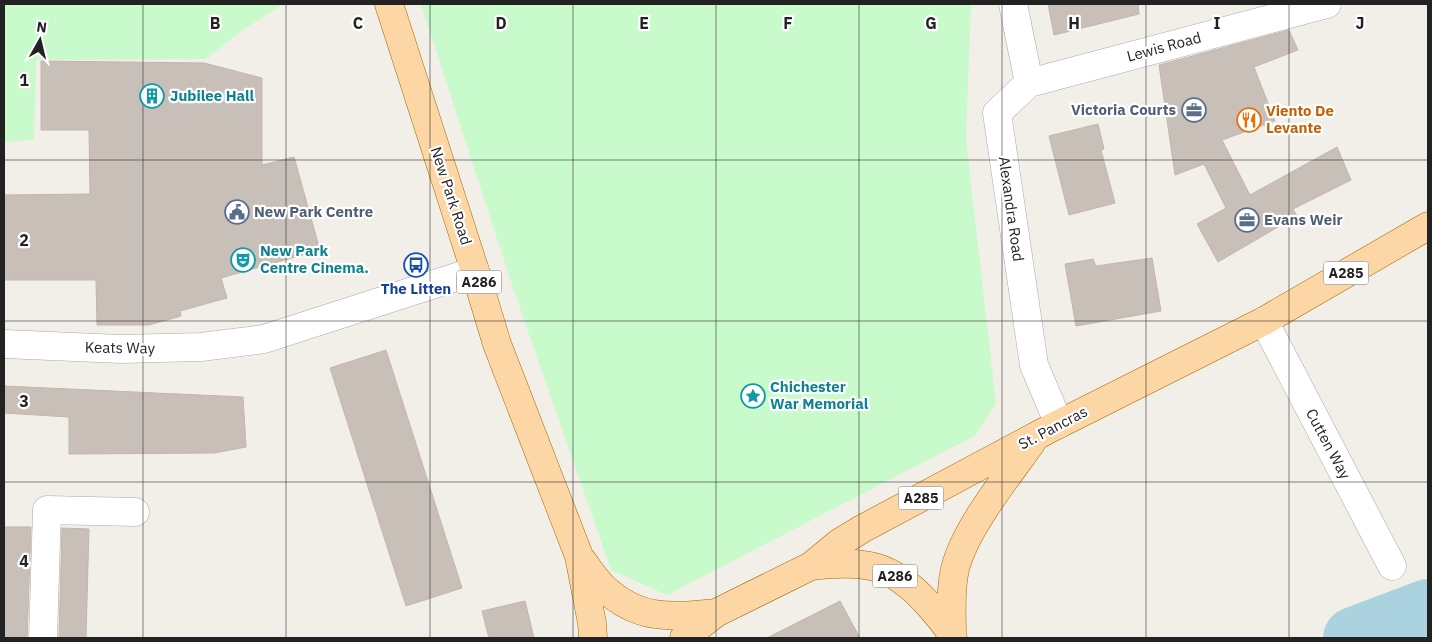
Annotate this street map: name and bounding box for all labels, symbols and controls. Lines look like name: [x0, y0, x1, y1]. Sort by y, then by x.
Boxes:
text: B: [210, 13, 221, 33]
text: C: [353, 13, 363, 33]
text: D: [495, 13, 507, 33]
text: E: [639, 13, 649, 33]
text: F: [783, 13, 793, 33]
text: G: [925, 13, 937, 33]
text: H: [1068, 13, 1080, 33]
text: I: [1214, 13, 1221, 33]
text: J: [1356, 13, 1364, 33]
north arrow: [15, 15, 65, 65]
text: N: [36, 18, 48, 37]
street label: Lewis Road: [1125, 27, 1203, 66]
text: 1: [19, 70, 29, 90]
building icon: Jubilee Hall: [139, 83, 165, 109]
place label: Jubilee Hall: [170, 86, 255, 105]
office icon: Victoria Courts: [1181, 97, 1207, 123]
place label: Victoria Courts: [1071, 100, 1176, 119]
place label: Viento De Levante: [1266, 101, 1334, 137]
restaurant icon: Viento De Levante: [1236, 107, 1262, 133]
street label: New Park Road: [427, 144, 476, 247]
street label: Alexandra Road: [995, 155, 1028, 263]
public building icon: New Park Centre: [224, 199, 250, 225]
place label: New Park Centre: [254, 202, 373, 221]
office icon: Evans Weir: [1234, 207, 1260, 233]
place label: Evans Weir: [1264, 210, 1343, 229]
text: 2: [19, 230, 29, 250]
place label: New Park Centre Cinema.: [260, 241, 369, 277]
theatre icon: New Park Centre Cinema.: [230, 247, 256, 273]
bus stop icon: The Litten: [403, 252, 429, 278]
road number: A285: [1324, 262, 1368, 284]
road number: A286: [456, 270, 502, 294]
place label: The Litten: [381, 279, 451, 298]
street label: Keats Way: [85, 337, 156, 358]
place label: Chichester War Memorial: [770, 377, 869, 413]
place icon: Chichester War Memorial: [740, 383, 766, 409]
text: 3: [19, 391, 29, 411]
street label: St. Pancras: [1015, 401, 1091, 454]
street label: Cutten Way: [1302, 405, 1355, 483]
road number: A285: [898, 486, 944, 509]
text: 4: [19, 551, 29, 571]
road number: A286: [872, 564, 918, 588]

